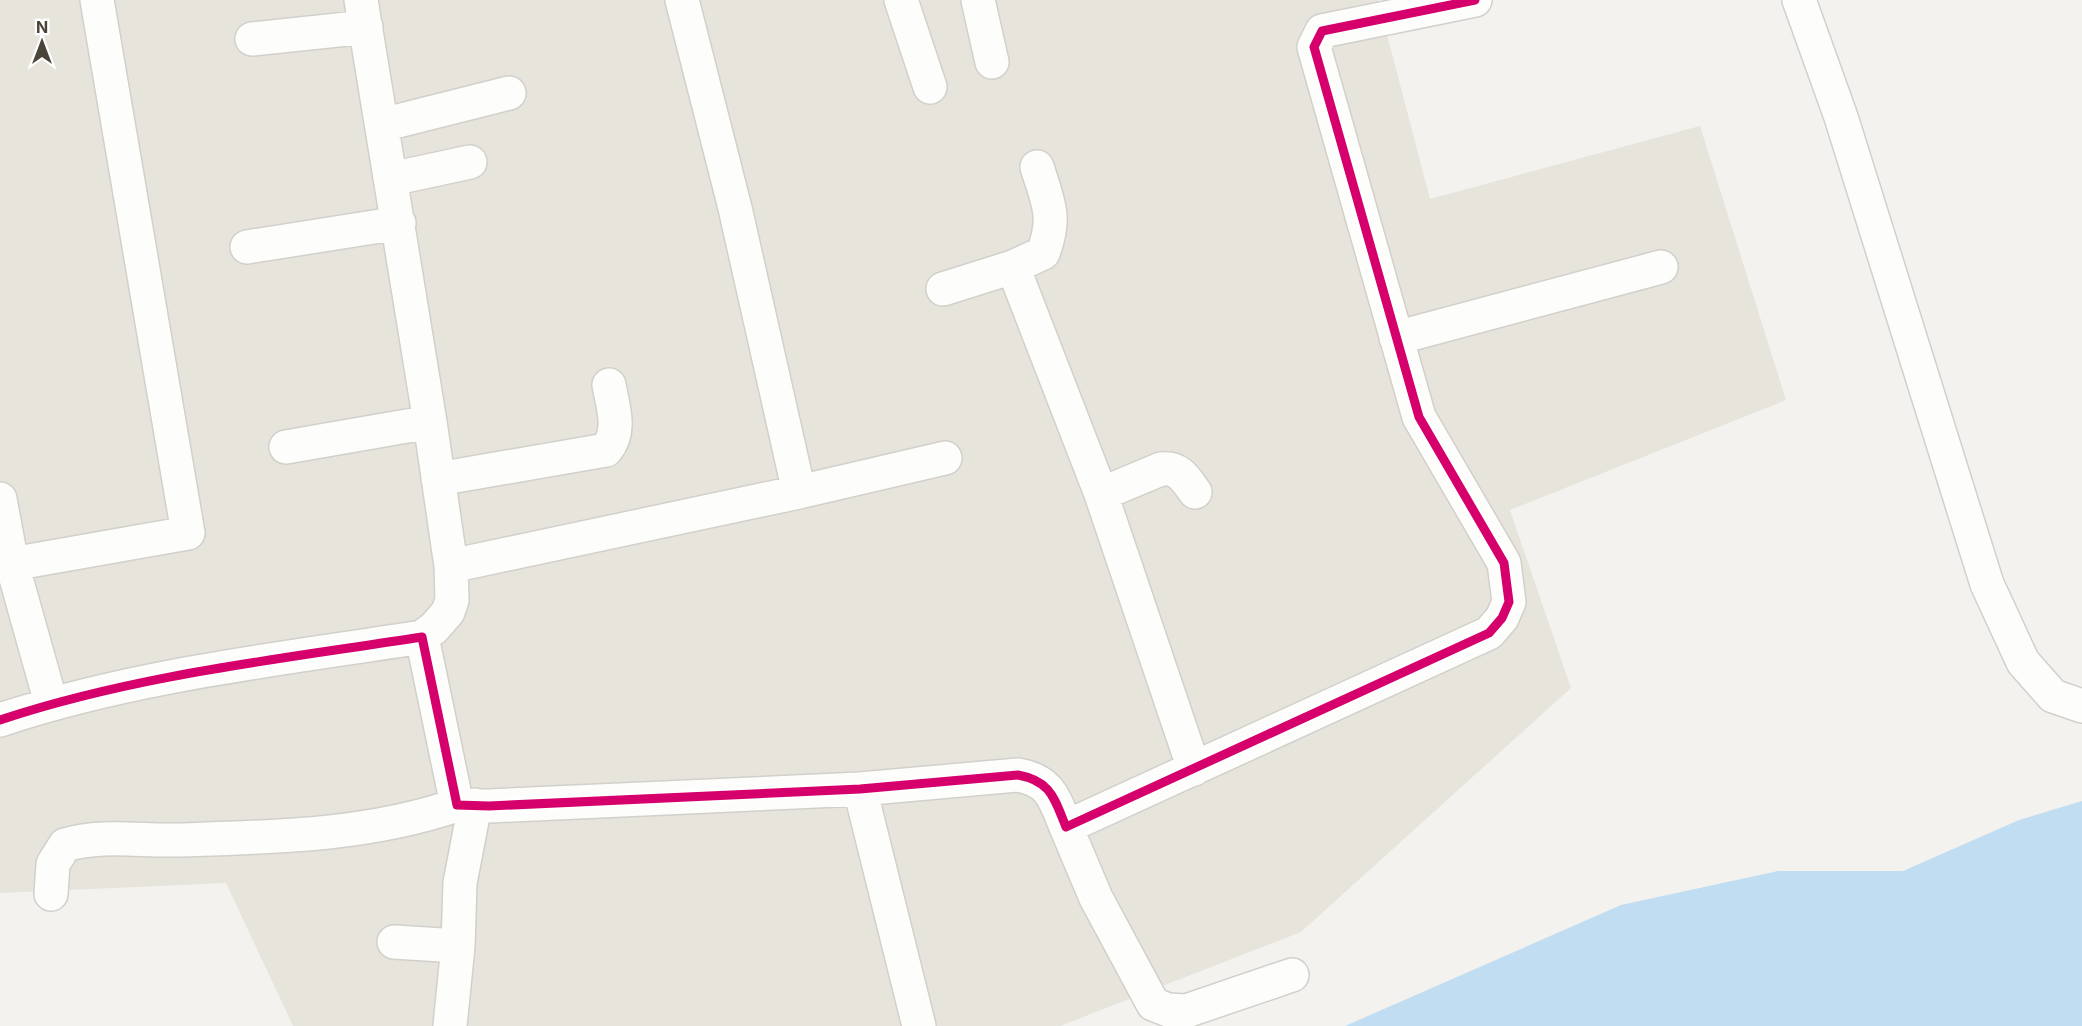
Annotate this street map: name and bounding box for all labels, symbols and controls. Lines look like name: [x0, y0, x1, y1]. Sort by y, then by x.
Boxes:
north arrow: [12, 12, 72, 72]
text: N: [36, 17, 48, 37]

